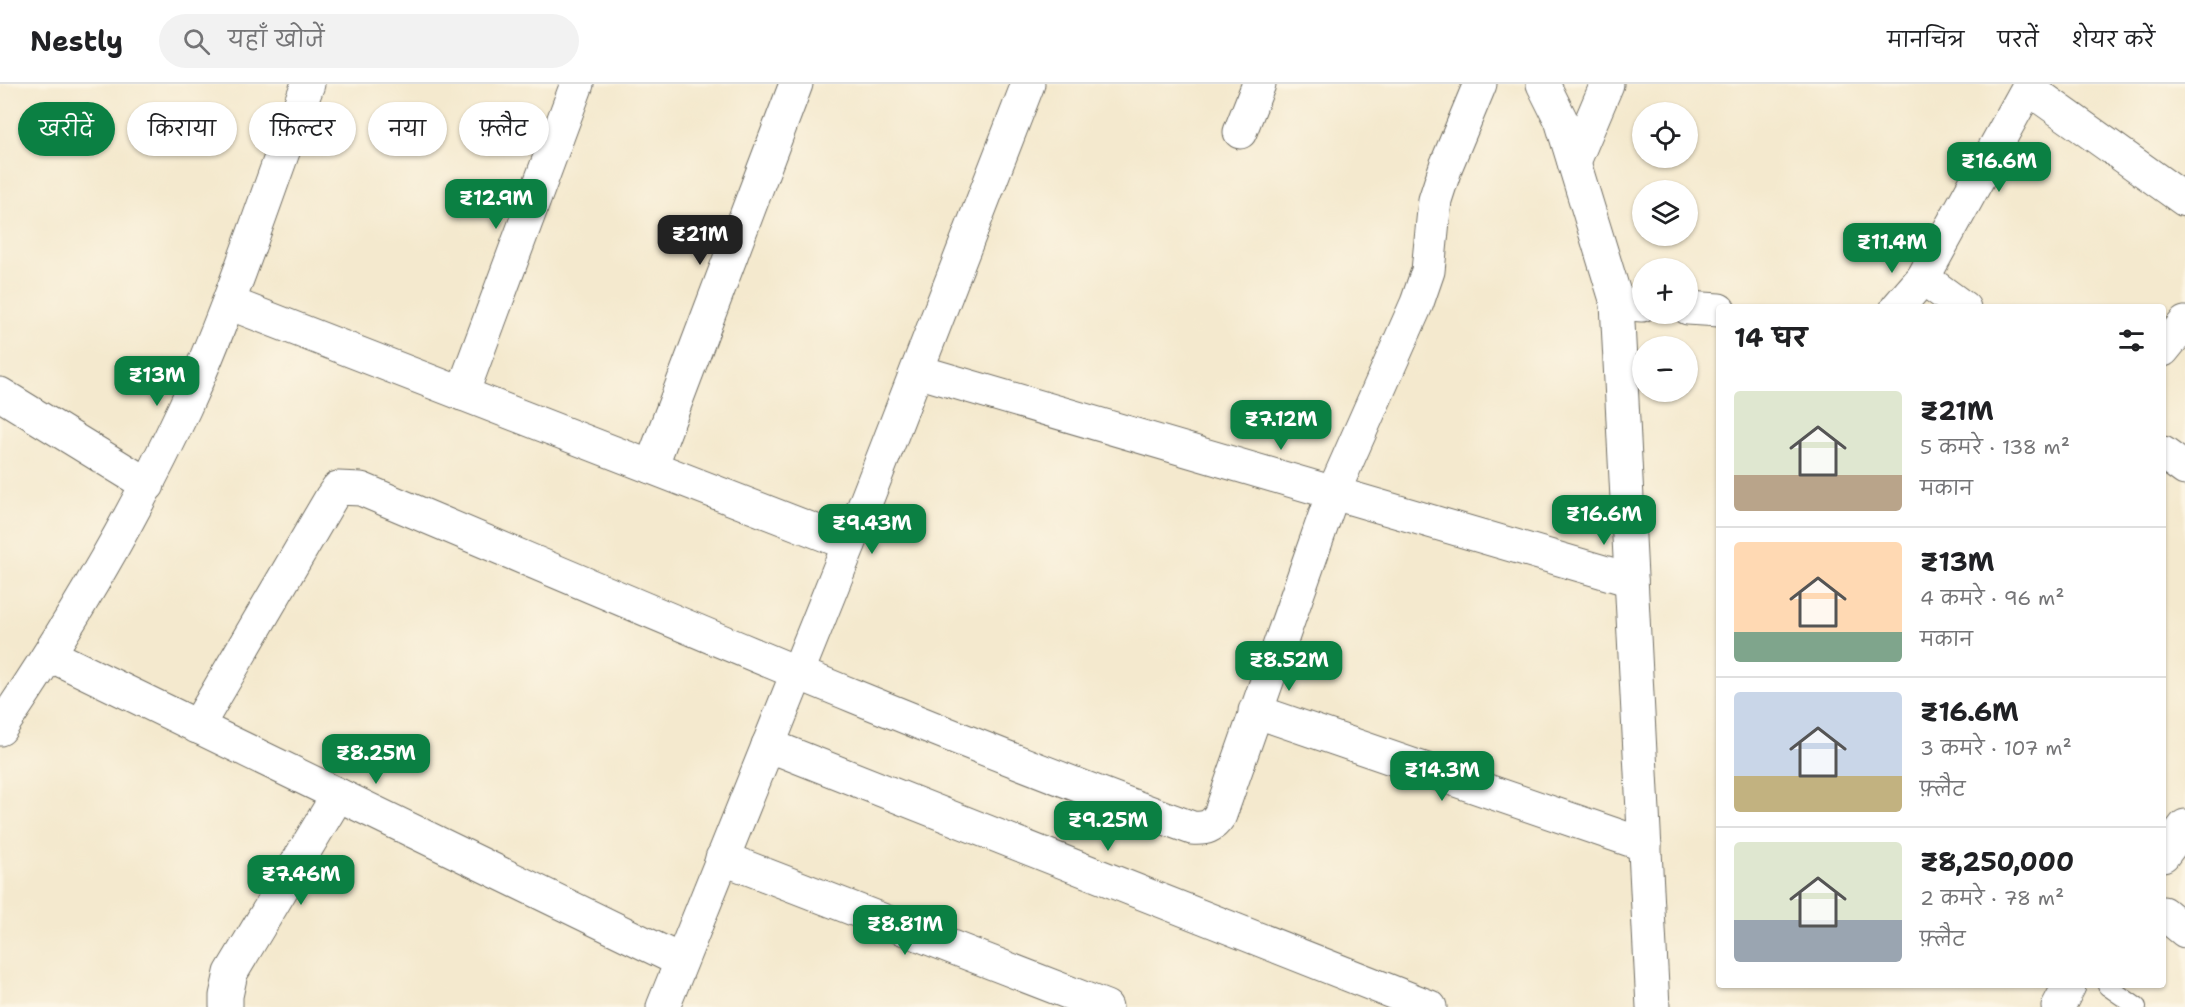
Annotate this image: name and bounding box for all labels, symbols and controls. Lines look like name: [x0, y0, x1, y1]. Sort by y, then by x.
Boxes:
search box: [159, 14, 579, 68]
text: Nestly: [30, 22, 123, 60]
icon: search: [180, 25, 213, 58]
text: यहाँ खोजें: [228, 25, 324, 54]
text: मानचित्र: [1887, 26, 1964, 54]
text: परतें: [1997, 26, 2039, 54]
text: शेयर करें: [2072, 26, 2155, 54]
chip: खरीदें: [18, 102, 115, 156]
chip: किराया: [127, 102, 237, 156]
chip: फ़िल्टर: [249, 102, 356, 156]
chip: नया: [368, 102, 447, 156]
chip: फ़्लैट: [459, 102, 549, 156]
map controls: [1632, 102, 1698, 402]
button: locate: [1632, 102, 1698, 168]
pin: ₹16.6M: [1950, 142, 2048, 193]
text: ₹16.6M: [1961, 148, 2037, 174]
pin: ₹12.9M: [447, 179, 545, 230]
button: layers: [1632, 180, 1698, 246]
text: ₹12.9M: [459, 185, 533, 211]
pin: ₹21M: [664, 215, 736, 266]
text: ₹21M: [672, 221, 728, 247]
pin: ₹11.4M: [1843, 223, 1941, 274]
text: ₹11.4M: [1857, 229, 1927, 255]
button: +: [1632, 258, 1698, 324]
text: 14 घर: [1734, 320, 1807, 355]
icon: filters: [2115, 324, 2148, 357]
button: −: [1632, 336, 1698, 402]
pin: ₹13M: [121, 356, 193, 407]
text: ₹13M: [128, 362, 186, 388]
text: ₹21M: [1920, 393, 1994, 428]
pin: ₹7.12M: [1232, 400, 1330, 451]
text: ₹7.12M: [1244, 406, 1318, 432]
icon: home: [1782, 415, 1854, 487]
text: 5 कमरे · 138 m²: [1920, 434, 2070, 460]
text: मकान: [1920, 475, 1973, 501]
pin: ₹16.6M: [1555, 495, 1653, 546]
text: ₹16.6M: [1566, 501, 1642, 527]
pin: ₹9.43M: [823, 504, 921, 555]
text: ₹9.43M: [832, 510, 912, 536]
text: ₹13M: [1920, 544, 1994, 579]
icon: home: [1782, 566, 1854, 638]
text: 4 कमरे · 96 m²: [1920, 585, 2065, 611]
text: मकान: [1920, 626, 1973, 652]
pin: ₹8.52M: [1240, 641, 1338, 692]
text: ₹8.52M: [1249, 647, 1329, 673]
text: ₹16.6M: [1920, 694, 2019, 729]
icon: home: [1782, 716, 1854, 788]
pin: ₹8.25M: [327, 734, 425, 785]
text: 3 कमरे · 107 m²: [1920, 735, 2072, 761]
text: ₹8.25M: [336, 740, 416, 766]
pin: ₹14.3M: [1393, 751, 1491, 802]
text: ₹14.3M: [1404, 757, 1480, 783]
text: फ़्लैट: [1920, 776, 1966, 802]
pin: ₹9.25M: [1059, 801, 1157, 852]
text: ₹9.25M: [1068, 807, 1148, 833]
text: ₹8,250,000: [1920, 844, 2074, 879]
pin: ₹7.46M: [252, 855, 350, 906]
text: ₹7.46M: [261, 861, 341, 887]
icon: home: [1782, 866, 1854, 938]
text: 2 कमरे · 78 m²: [1920, 885, 2064, 911]
pin: ₹8.81M: [856, 905, 954, 956]
text: ₹8.81M: [867, 911, 943, 937]
text: फ़्लैट: [1920, 926, 1966, 952]

